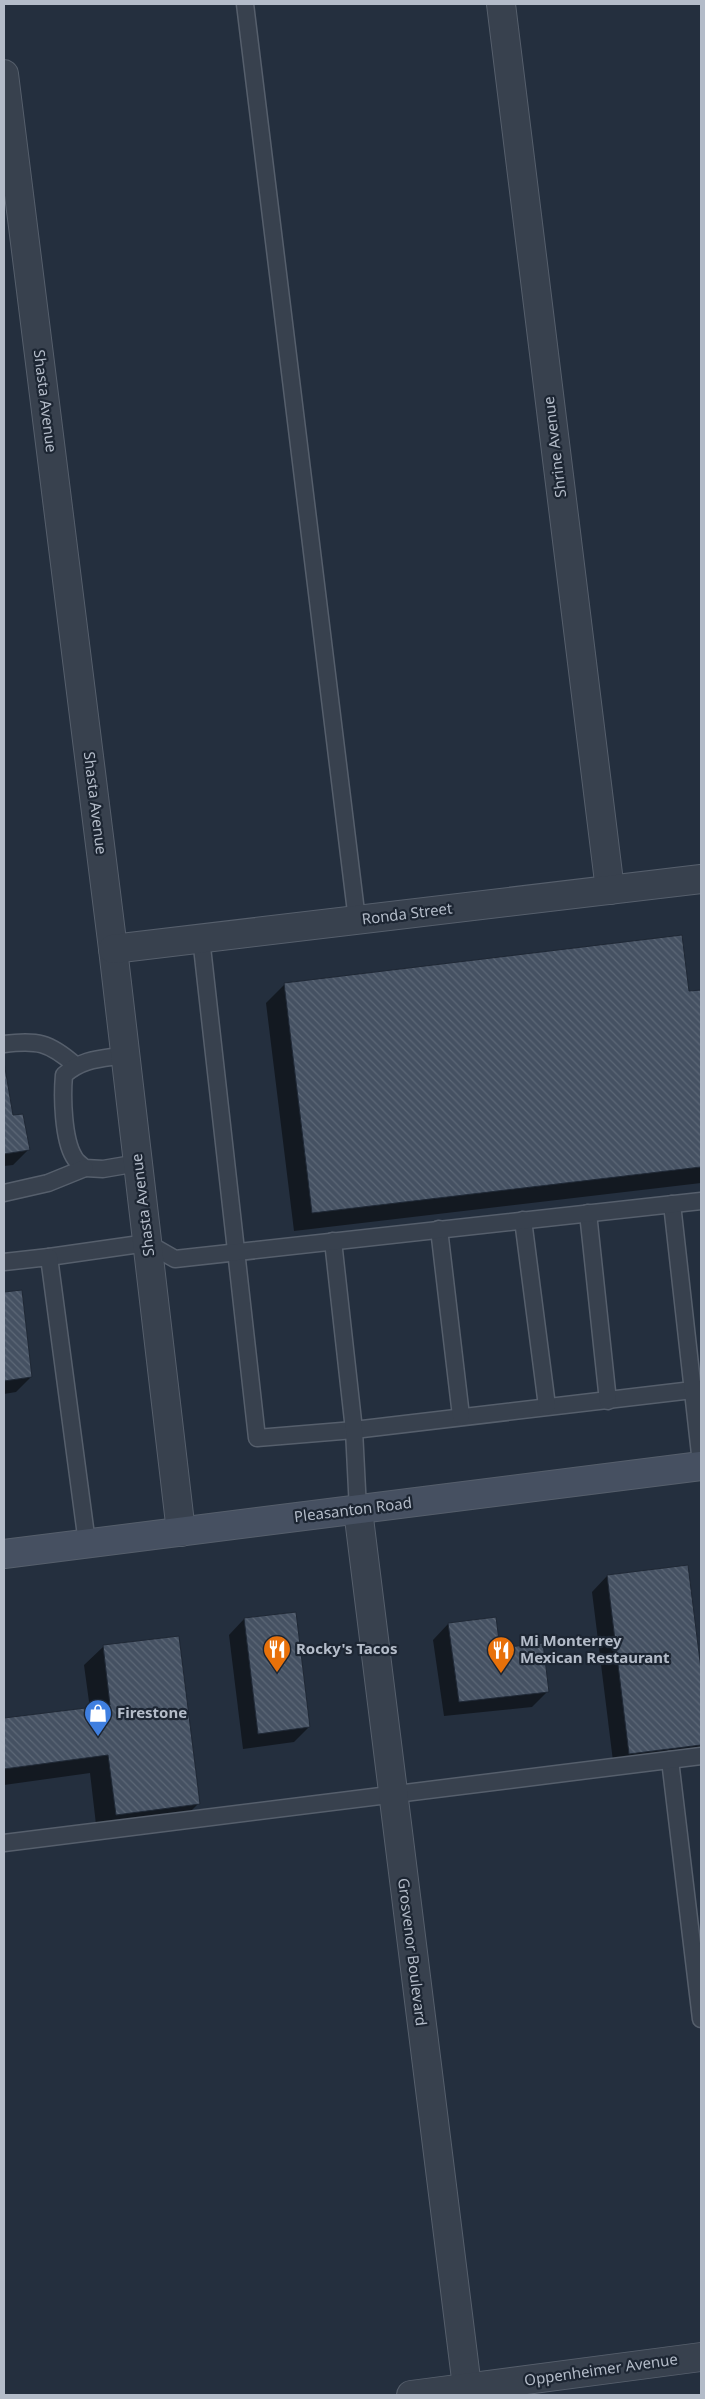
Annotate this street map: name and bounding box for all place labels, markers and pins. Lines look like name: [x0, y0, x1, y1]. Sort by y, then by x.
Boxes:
place label: Mi Monterrey Mexican Restaurant: [520, 1630, 670, 1667]
restaurant icon: Rocky's Tacos: [262, 1634, 292, 1673]
restaurant icon: Mi Monterrey Mexican Restaurant: [486, 1635, 516, 1674]
place label: Rocky's Tacos: [296, 1638, 397, 1658]
shop icon: Firestone: [83, 1698, 113, 1737]
place label: Firestone: [117, 1702, 187, 1722]

